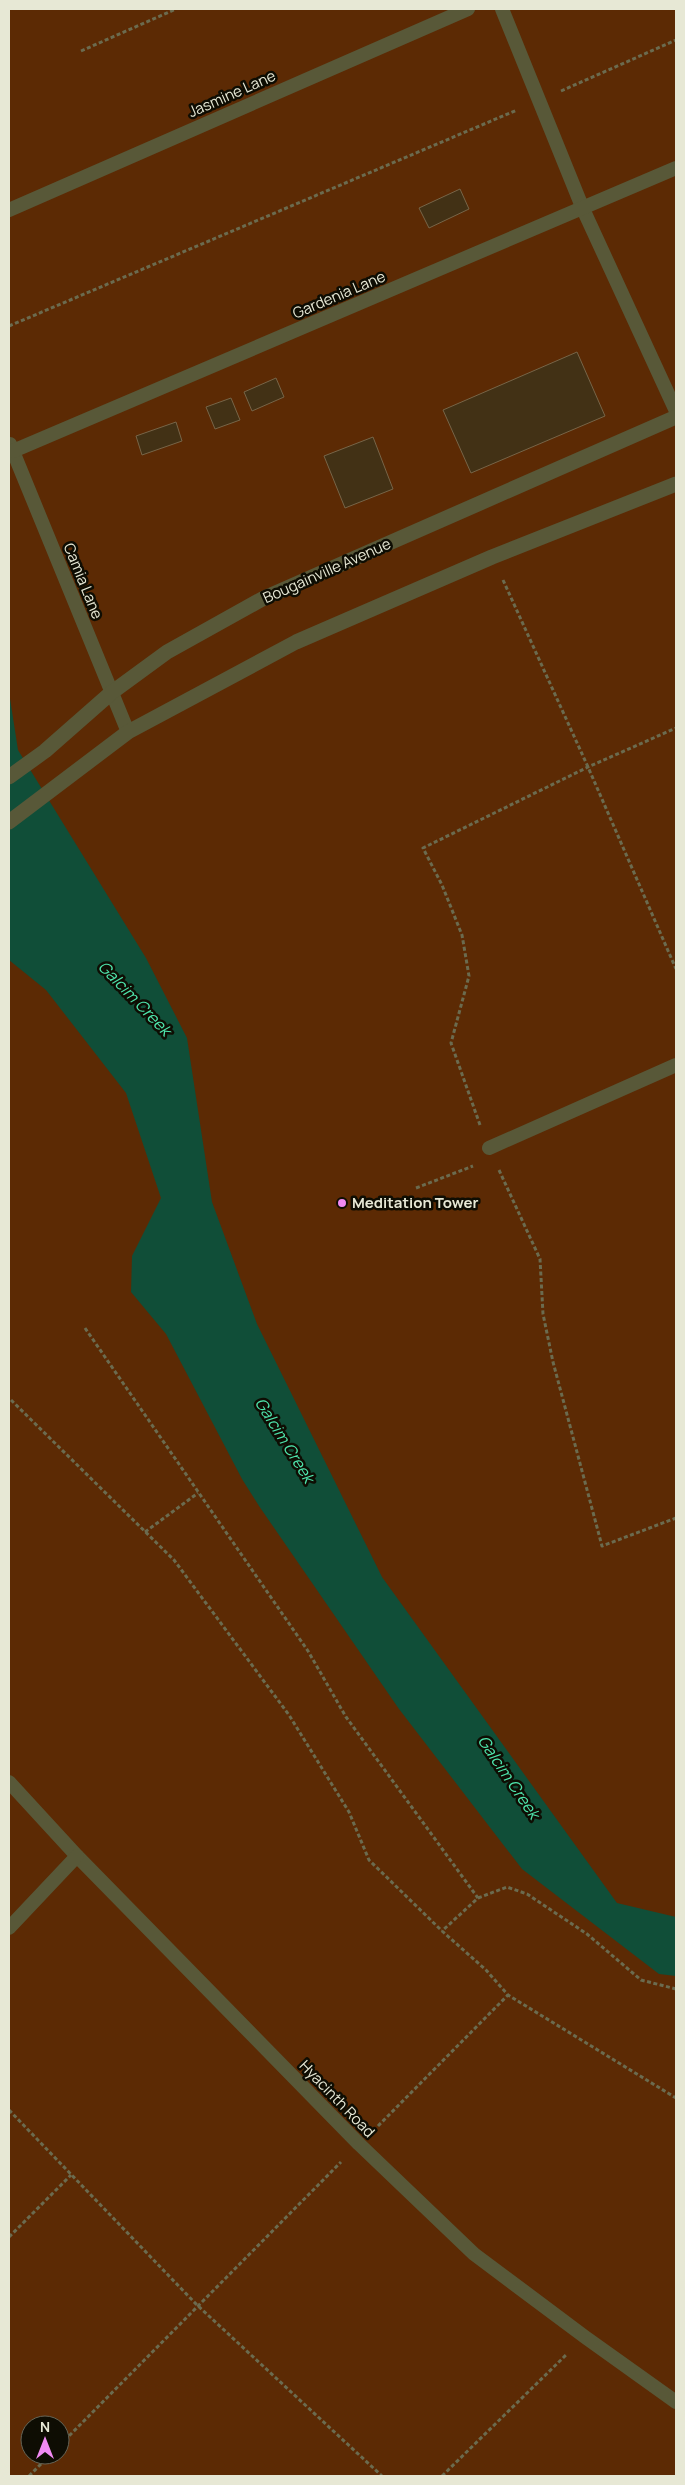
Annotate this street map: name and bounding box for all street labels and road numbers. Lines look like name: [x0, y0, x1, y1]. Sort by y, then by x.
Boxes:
street label: Jasmine Lane: [185, 65, 279, 122]
street label: Gardenia Lane: [289, 265, 389, 324]
street label: Bougainville Avenue: [260, 533, 394, 608]
street label: Camia Lane: [59, 540, 108, 622]
street label: Hyacinth Road: [295, 2055, 380, 2142]

